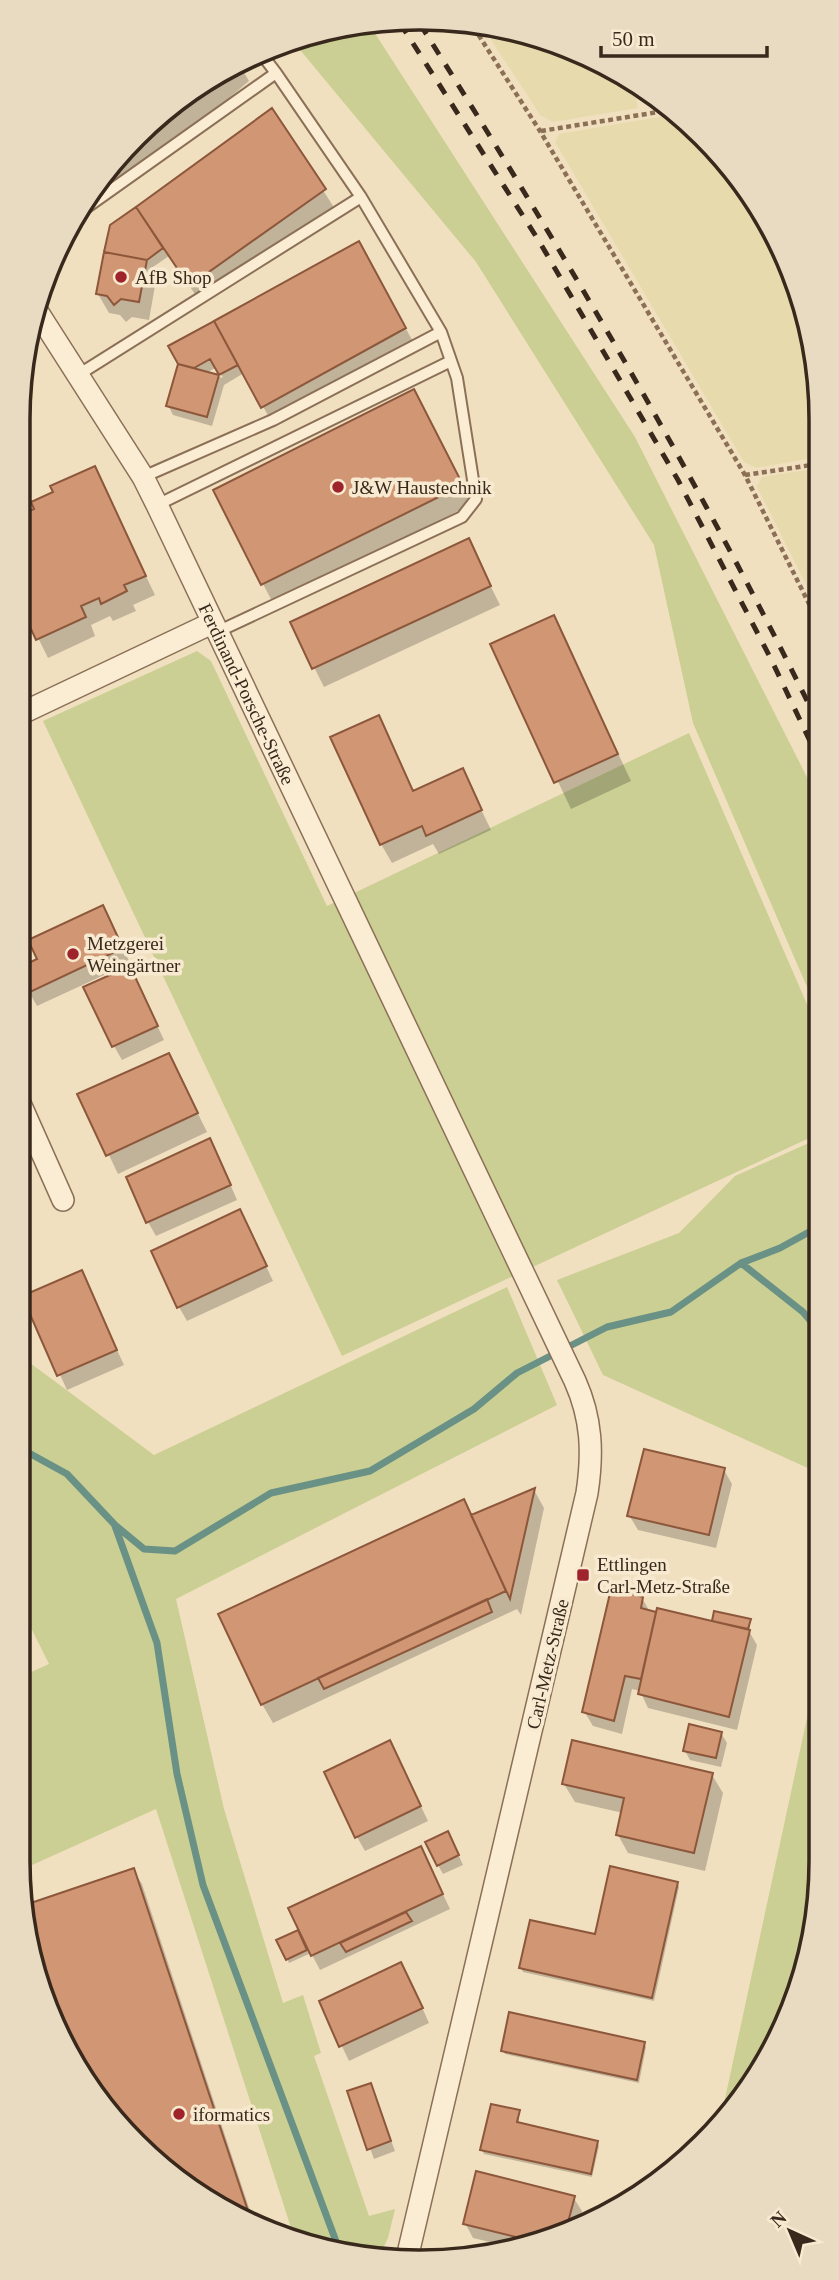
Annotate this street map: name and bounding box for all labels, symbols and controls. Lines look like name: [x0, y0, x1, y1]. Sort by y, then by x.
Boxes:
scale bar: [601, 14, 767, 58]
text: 50 m: [612, 27, 655, 51]
place label: AfB Shop: [135, 267, 212, 288]
marker: AfB Shop: [113, 269, 129, 285]
place label: J&W Haustechnik: [352, 477, 492, 498]
marker: J&W Haustechnik: [330, 479, 346, 495]
street label: Ferdinand-Porsche-Straße: [194, 600, 299, 788]
place label: Metzgerei Weingärtner: [87, 933, 181, 976]
marker: Metzgerei Weingärtner: [65, 946, 81, 962]
place label: Ettlingen Carl-Metz-Straße: [597, 1554, 730, 1597]
marker: Ettlingen Carl-Metz-Straße: [575, 1567, 591, 1583]
street label: Carl-Metz-Straße: [522, 1597, 573, 1731]
place label: iformatics: [193, 2104, 270, 2125]
marker: iformatics: [171, 2106, 187, 2122]
north arrow: [755, 2196, 825, 2266]
text: N: [766, 2207, 791, 2231]

